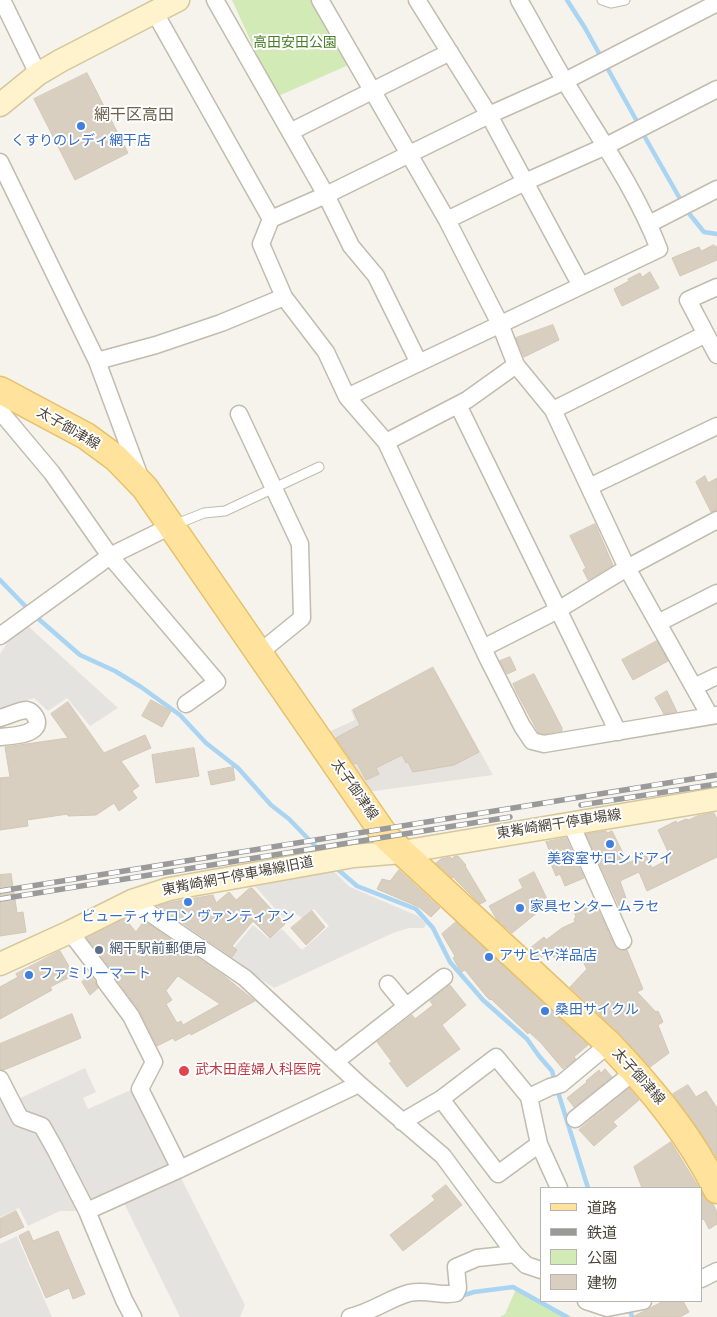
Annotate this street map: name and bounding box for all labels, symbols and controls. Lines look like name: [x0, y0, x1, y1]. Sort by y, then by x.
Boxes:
park label: 高田安田公園: [253, 36, 337, 52]
district label: 網干区高田: [94, 106, 174, 126]
marker: くすりのレディ網干店: [75, 120, 87, 132]
place label: くすりのレディ網干店: [11, 134, 151, 150]
street label: 太子御津線: [33, 404, 103, 454]
street label: 太子御津線: [327, 757, 381, 823]
street label: 東觜崎網干停車場線: [495, 807, 623, 843]
marker: 美容室サロンドアイ: [604, 838, 616, 850]
place label: 美容室サロンドアイ: [547, 852, 673, 868]
street label: 東觜崎網干停車場線旧道: [161, 854, 315, 900]
marker: ビューティサロン ヴァンティアン: [182, 896, 194, 908]
place label: 家具センター ムラセ: [530, 900, 660, 916]
marker: 家具センター ムラセ: [514, 902, 526, 914]
place label: ビューティサロン ヴァンティアン: [81, 910, 295, 926]
place label: 網干駅前郵便局: [109, 942, 207, 958]
marker: 網干駅前郵便局: [93, 944, 105, 956]
place label: アサヒヤ洋品店: [499, 949, 597, 965]
marker: アサヒヤ洋品店: [483, 951, 495, 963]
place label: ファミリーマート: [39, 967, 151, 983]
marker: ファミリーマート: [23, 969, 35, 981]
place label: 桑田サイクル: [555, 1003, 639, 1019]
marker: 桑田サイクル: [539, 1005, 551, 1017]
street label: 太子御津線: [608, 1045, 668, 1109]
place label: 武木田産婦人科医院: [195, 1063, 321, 1079]
marker: 武木田産婦人科医院: [177, 1064, 191, 1078]
legend: [540, 1187, 702, 1302]
text: 道路: [587, 1198, 617, 1218]
text: 鉄道: [587, 1223, 617, 1243]
text: 公園: [587, 1248, 617, 1268]
text: 建物: [587, 1273, 617, 1293]

